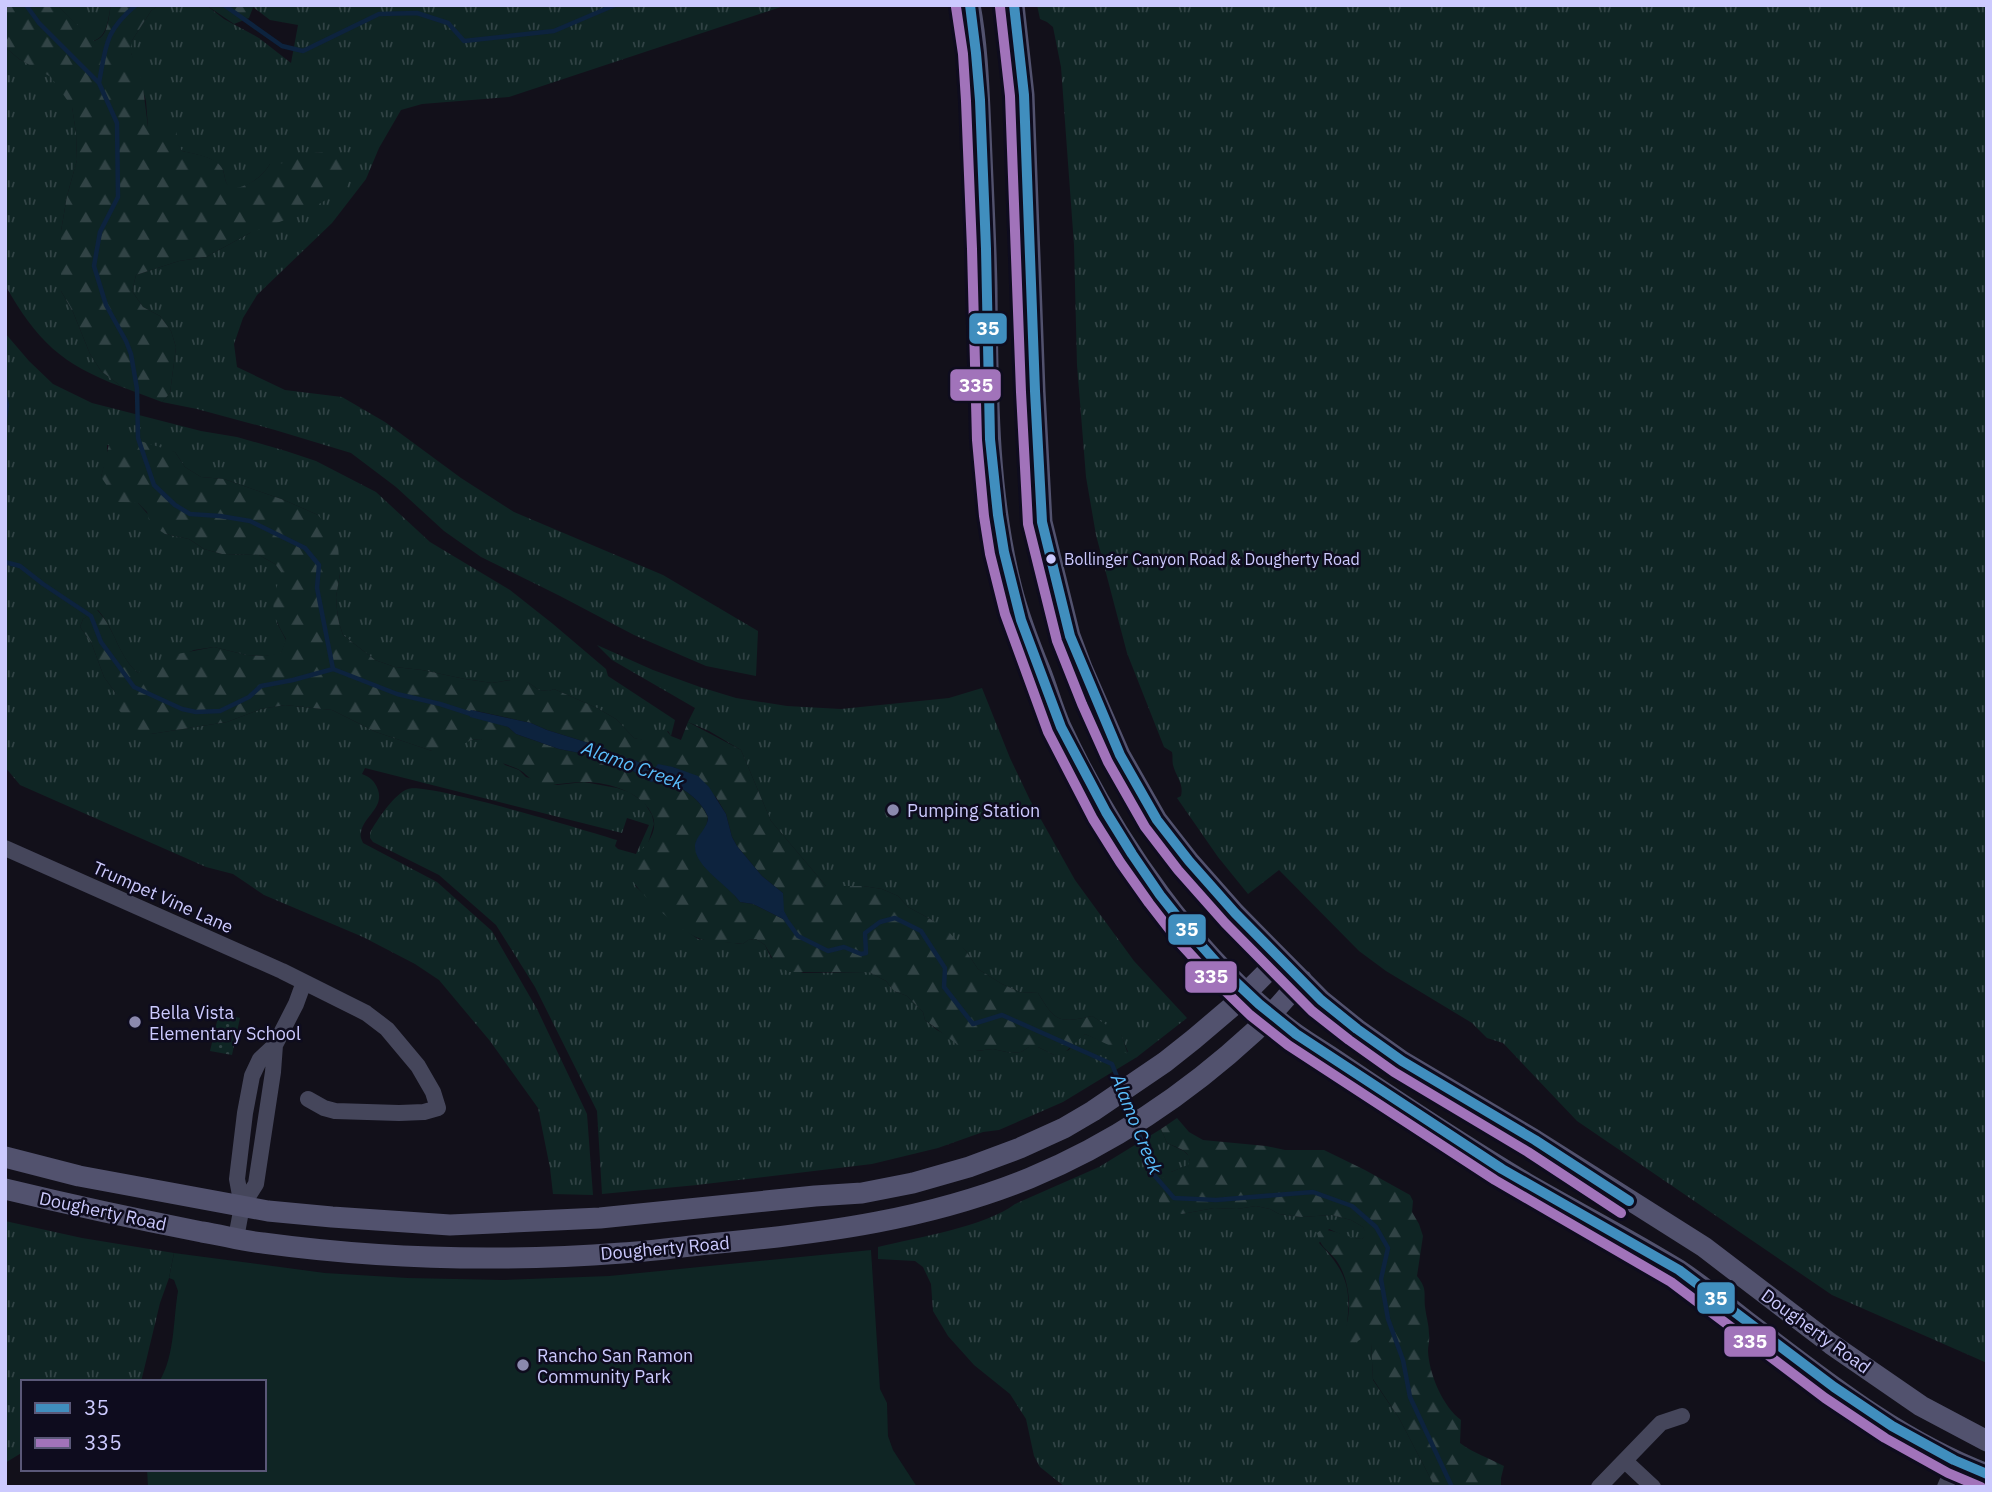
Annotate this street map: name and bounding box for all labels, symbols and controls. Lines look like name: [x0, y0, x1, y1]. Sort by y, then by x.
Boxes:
line badge: 35: [968, 312, 1008, 345]
text: 35: [977, 316, 999, 340]
line badge: 335: [949, 368, 1002, 402]
text: 335: [959, 373, 993, 397]
place label: Bollinger Canyon Road & Dougherty Road: [1064, 549, 1360, 569]
marker: Bollinger Canyon Road & Dougherty Road: [1044, 552, 1058, 566]
water label: Alamo Creek: [578, 735, 688, 795]
place label: Pumping Station: [907, 799, 1040, 822]
marker: Pumping Station: [885, 802, 901, 818]
street label: Trumpet Vine Lane: [89, 856, 237, 938]
line badge: 35: [1167, 913, 1207, 946]
text: 35: [1176, 917, 1198, 941]
line badge: 335: [1184, 960, 1238, 994]
text: 335: [1194, 964, 1228, 988]
place label: Bella Vista Elementary School: [149, 1001, 301, 1045]
marker: Bella Vista Elementary School: [127, 1014, 143, 1030]
water label: Alamo Creek: [1106, 1069, 1169, 1179]
street label: Dougherty Road: [37, 1186, 169, 1236]
street label: Dougherty Road: [599, 1231, 731, 1265]
line badge: 35: [1696, 1281, 1736, 1315]
street label: Dougherty Road: [1757, 1284, 1875, 1378]
text: 35: [1705, 1286, 1727, 1310]
line badge: 335: [1723, 1325, 1777, 1358]
text: 335: [1733, 1329, 1767, 1353]
place label: Rancho San Ramon Community Park: [537, 1344, 693, 1388]
marker: Rancho San Ramon Community Park: [515, 1357, 531, 1373]
legend: [21, 1380, 266, 1471]
text: 35: [84, 1393, 109, 1421]
text: 335: [84, 1428, 122, 1456]

